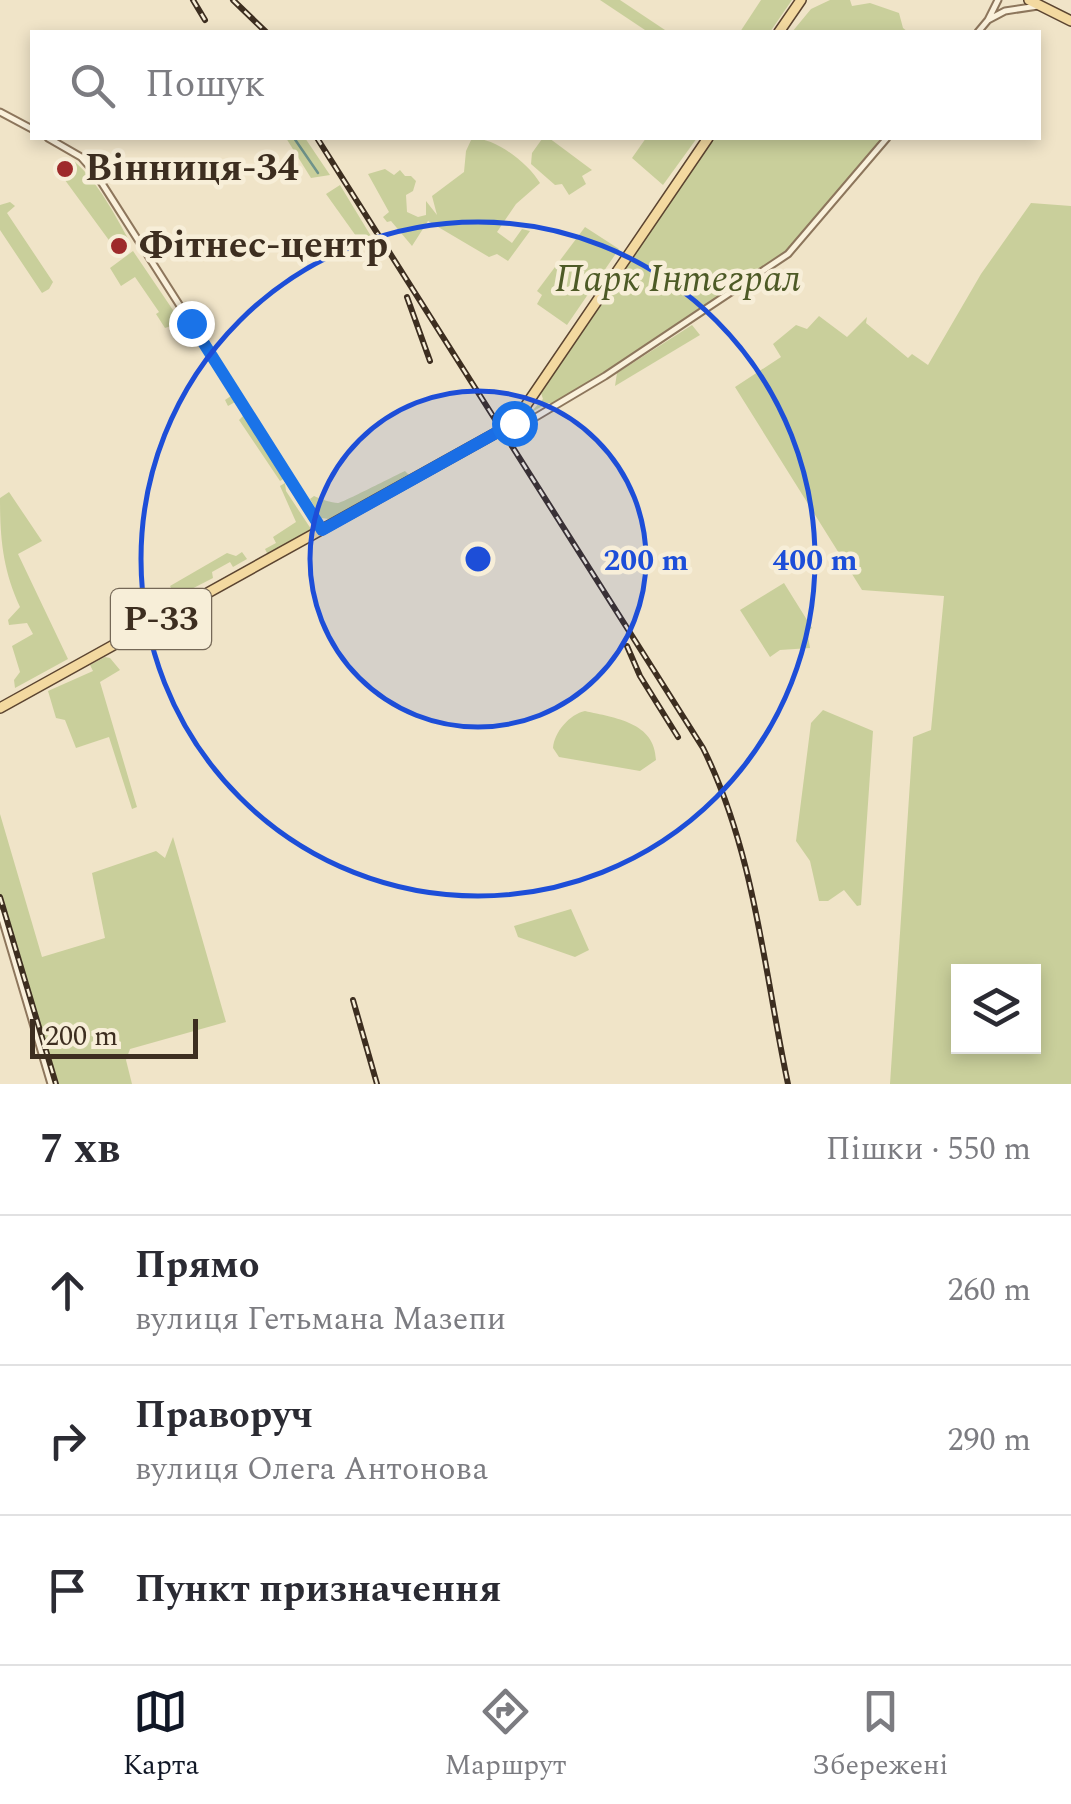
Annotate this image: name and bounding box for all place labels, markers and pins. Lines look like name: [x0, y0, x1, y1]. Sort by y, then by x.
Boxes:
place label: Вінниця-34: [85, 140, 299, 198]
marker: Вінниця-34: [54, 158, 76, 180]
place label: Фітнес-центр: [139, 217, 388, 275]
marker: Фітнес-центр: [108, 235, 130, 257]
centre of rings: [460, 541, 496, 577]

